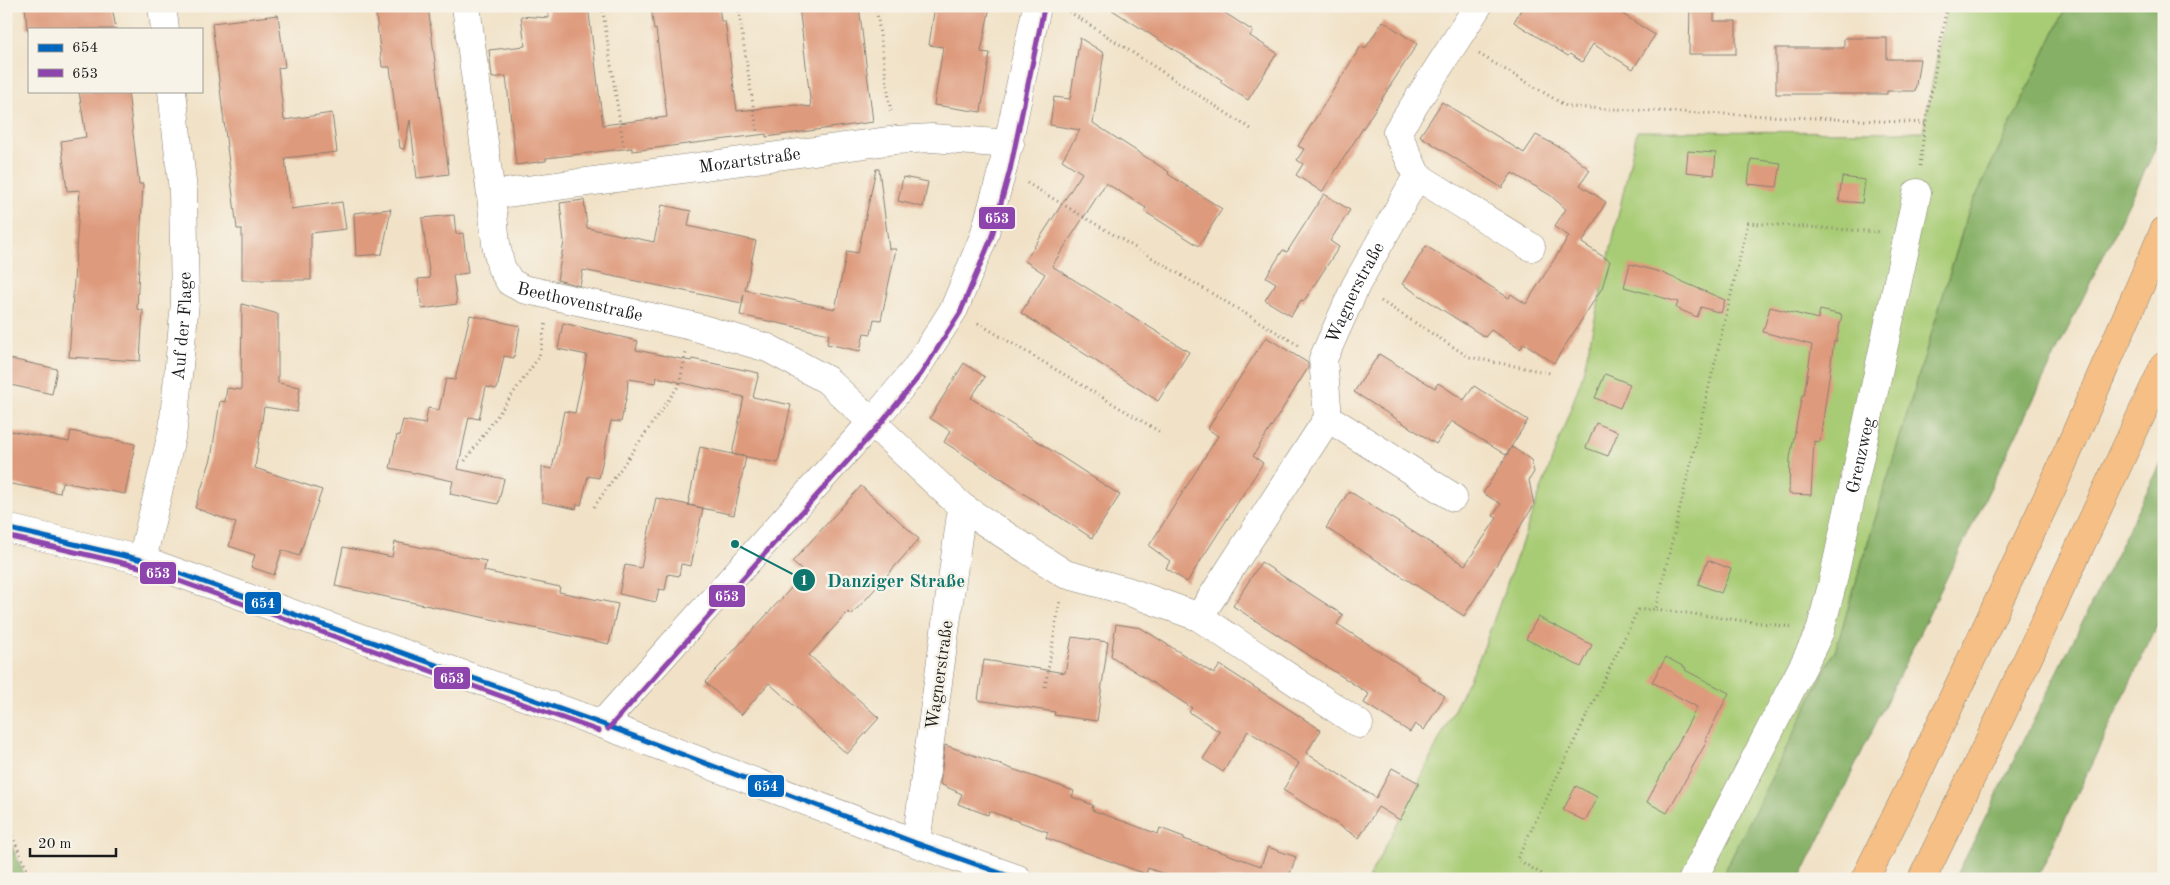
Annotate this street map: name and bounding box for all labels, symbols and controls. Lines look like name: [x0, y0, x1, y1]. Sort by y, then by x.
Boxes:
legend: [28, 28, 202, 92]
text: 654: [72, 41, 98, 56]
text: 653: [72, 67, 98, 82]
street label: Mozartstraße: [698, 145, 802, 177]
line badge: 653: [978, 206, 1016, 230]
text: 653: [985, 212, 1009, 226]
street label: Wagnerstraße: [1323, 240, 1388, 346]
street label: Auf der Flage: [170, 272, 195, 381]
street label: Beethovenstraße: [515, 280, 644, 325]
street label: Grenzweg: [1844, 415, 1878, 495]
line badge: 653: [139, 561, 177, 585]
callout: Danziger Straße: [792, 563, 975, 597]
text: 653: [146, 567, 170, 581]
text: Danziger Straße: [827, 573, 965, 592]
text: 1: [800, 574, 808, 589]
line badge: 653: [708, 584, 746, 608]
text: 653: [715, 590, 739, 604]
line badge: 654: [244, 591, 282, 615]
text: 654: [251, 597, 275, 611]
street label: Wagnerstraße: [923, 619, 957, 731]
line badge: 653: [433, 666, 471, 690]
text: 653: [440, 672, 464, 686]
line badge: 654: [747, 774, 785, 798]
text: 654: [754, 780, 778, 794]
scale bar: [30, 825, 116, 857]
text: 20 m: [38, 837, 72, 852]

